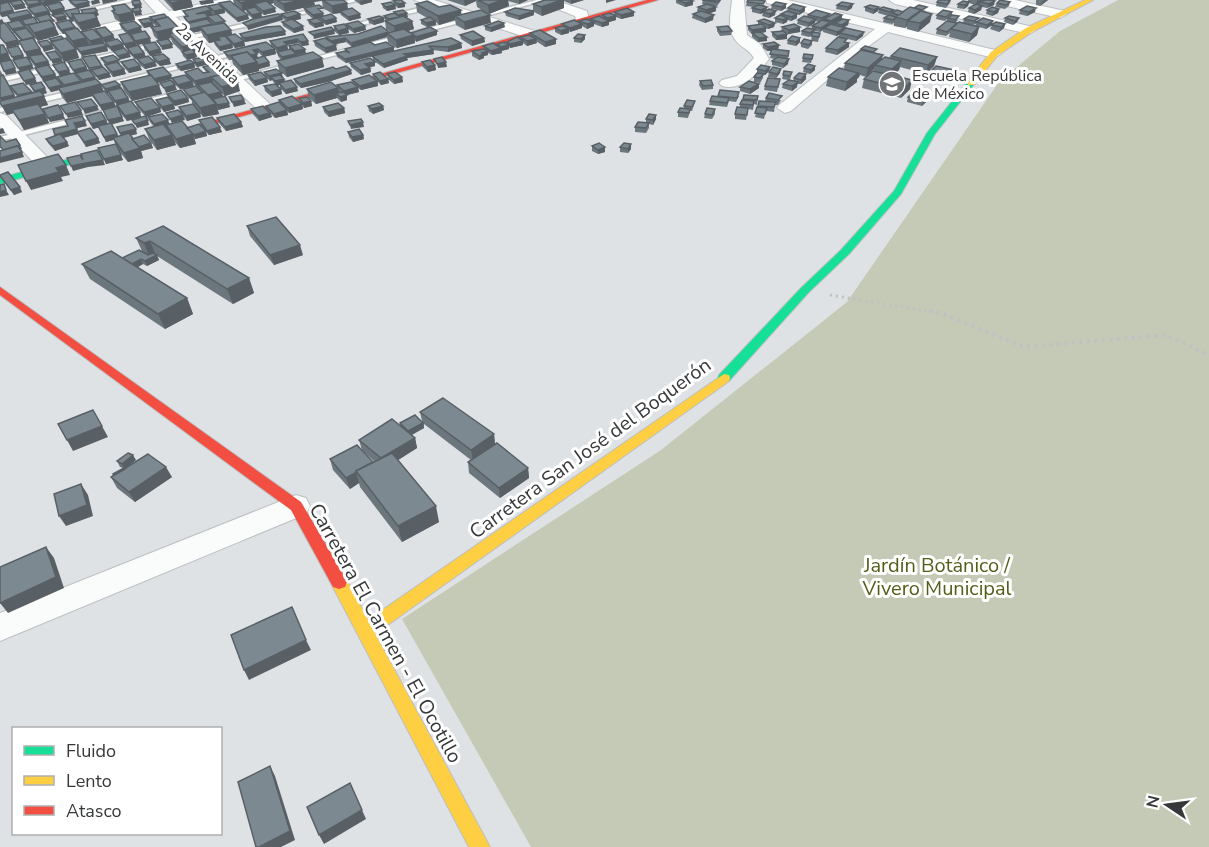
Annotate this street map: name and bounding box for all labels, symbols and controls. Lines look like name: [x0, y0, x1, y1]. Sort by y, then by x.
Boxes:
street label: 2a Avenida: [170, 18, 244, 89]
place label: Escuela República de México: [912, 65, 1042, 105]
school or university icon: Escuela República de México: [877, 69, 907, 99]
street label: Carretera San José del Boquerón: [464, 352, 716, 545]
street label: Carretera El Carmen - El Ocotillo: [303, 499, 468, 768]
park label: Jardín Botánico / Vivero Municipal: [862, 552, 1012, 602]
legend: [12, 727, 222, 835]
text: Fluido: [66, 739, 116, 763]
text: Lento: [66, 769, 112, 793]
north arrow: [1137, 775, 1197, 835]
text: N: [1141, 794, 1165, 810]
text: Atasco: [66, 799, 122, 823]

